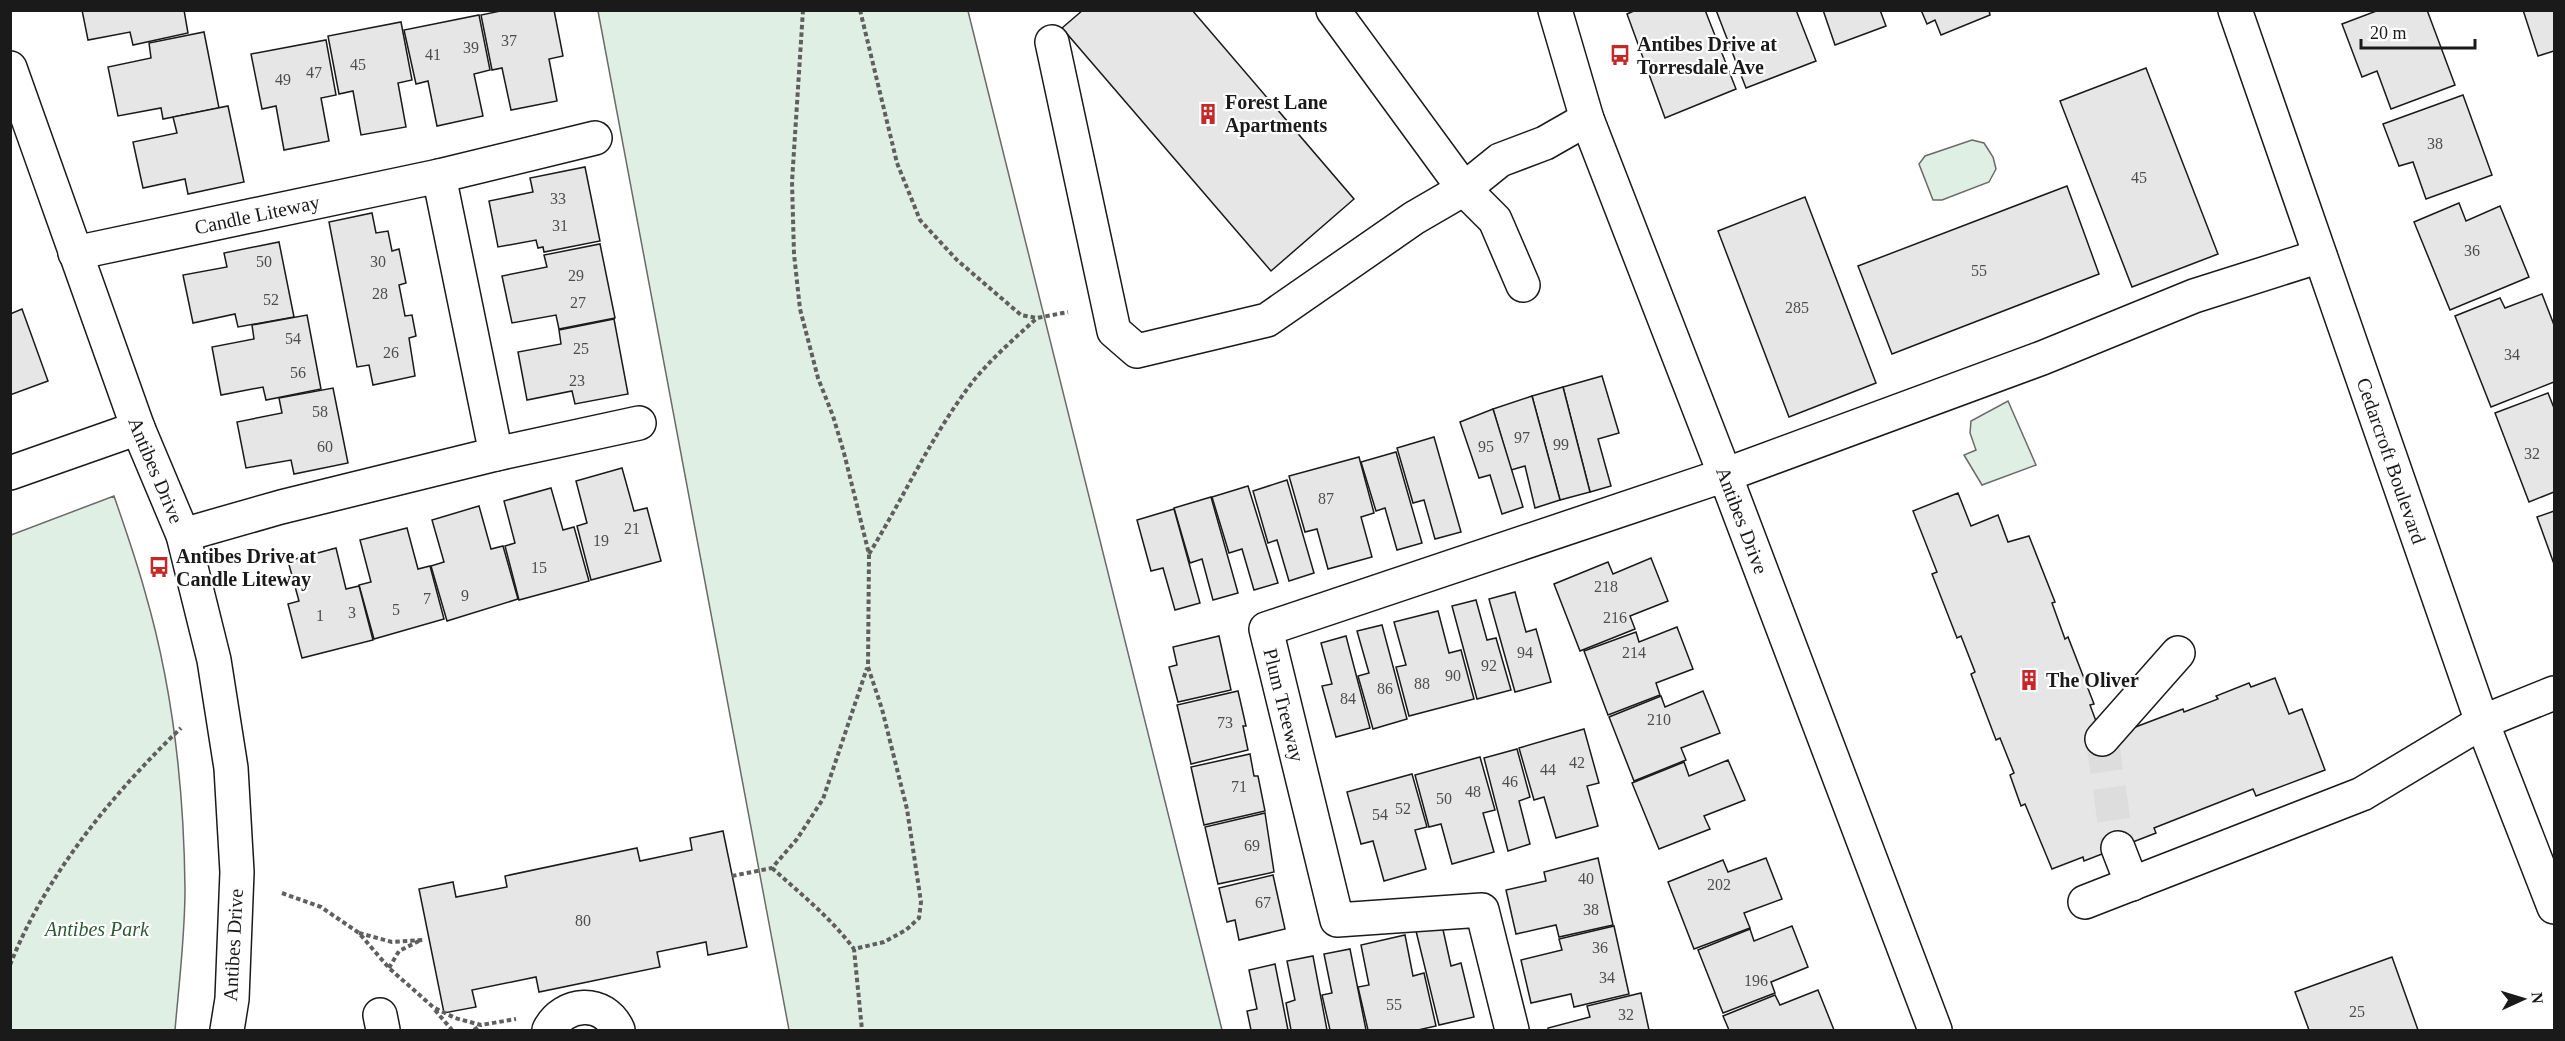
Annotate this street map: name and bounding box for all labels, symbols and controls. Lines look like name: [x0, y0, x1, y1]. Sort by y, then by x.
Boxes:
scale bar: [2361, 12, 2475, 50]
text: 20 m: [2370, 23, 2407, 43]
house number: 37: [501, 32, 517, 49]
place label: Antibes Drive at Torresdale Ave: [1637, 33, 1777, 78]
house number: 39: [463, 39, 479, 56]
bus stop icon: Antibes Drive at Torresdale Ave: [1608, 43, 1632, 67]
house number: 41: [425, 46, 441, 63]
house number: 45: [350, 56, 366, 73]
house number: 47: [306, 64, 322, 81]
house number: 49: [275, 71, 291, 88]
place label: Forest Lane Apartments: [1225, 91, 1328, 137]
building icon: Forest Lane Apartments: [1196, 102, 1220, 126]
house number: 38: [2427, 135, 2443, 152]
house number: 45: [2131, 169, 2147, 186]
house number: 33: [550, 190, 566, 207]
street label: Candle Liteway: [192, 191, 322, 238]
house number: 31: [552, 217, 568, 234]
house number: 36: [2464, 242, 2480, 259]
house number: 50: [256, 253, 272, 270]
house number: 30: [370, 253, 386, 270]
house number: 55: [1971, 262, 1987, 279]
house number: 29: [568, 267, 584, 284]
house number: 28: [372, 285, 388, 302]
house number: 52: [263, 291, 279, 308]
house number: 27: [570, 294, 586, 311]
house number: 285: [1785, 299, 1809, 316]
house number: 54: [285, 330, 301, 347]
house number: 25: [573, 340, 589, 357]
house number: 26: [383, 344, 399, 361]
house number: 34: [2504, 346, 2520, 363]
house number: 56: [290, 364, 306, 381]
house number: 23: [569, 372, 585, 389]
street label: Cedarcroft Boulevard: [2352, 375, 2430, 546]
house number: 58: [312, 403, 328, 420]
street label: Antibes Drive: [124, 414, 188, 527]
house number: 97: [1514, 429, 1530, 446]
house number: 99: [1553, 436, 1569, 453]
house number: 60: [317, 438, 333, 455]
house number: 95: [1478, 438, 1494, 455]
house number: 32: [2524, 445, 2540, 462]
street label: Antibes Drive: [1712, 464, 1772, 577]
house number: 87: [1318, 490, 1334, 507]
house number: 21: [624, 520, 640, 537]
house number: 19: [593, 532, 609, 549]
place label: Antibes Drive at Candle Liteway: [176, 545, 316, 591]
bus stop icon: Antibes Drive at Candle Liteway: [147, 555, 171, 579]
house number: 15: [531, 559, 547, 576]
house number: 218: [1594, 578, 1618, 595]
house number: 9: [461, 587, 469, 604]
house number: 7: [423, 590, 431, 607]
house number: 5: [392, 601, 400, 618]
house number: 3: [348, 604, 356, 621]
house number: 1: [316, 607, 324, 624]
house number: 216: [1603, 609, 1627, 626]
house number: 94: [1517, 644, 1533, 661]
house number: 214: [1622, 644, 1646, 661]
street label: Plum Treeway: [1258, 646, 1309, 764]
house number: 92: [1481, 657, 1497, 674]
house number: 90: [1445, 667, 1461, 684]
building icon: The Oliver: [2017, 668, 2041, 692]
place label: The Oliver: [2046, 669, 2139, 691]
house number: 88: [1414, 675, 1430, 692]
house number: 86: [1377, 680, 1393, 697]
house number: 84: [1340, 690, 1356, 707]
house number: 210: [1647, 711, 1671, 728]
house number: 73: [1217, 714, 1233, 731]
house number: 42: [1569, 754, 1585, 771]
house number: 44: [1540, 761, 1556, 778]
house number: 46: [1502, 773, 1518, 790]
house number: 71: [1231, 778, 1247, 795]
house number: 48: [1465, 783, 1481, 800]
house number: 50: [1436, 790, 1452, 807]
house number: 52: [1395, 800, 1411, 817]
house number: 54: [1372, 806, 1388, 823]
house number: 69: [1244, 837, 1260, 854]
house number: 40: [1578, 870, 1594, 887]
house number: 202: [1707, 876, 1731, 893]
street label: Antibes Drive: [219, 888, 247, 1002]
house number: 67: [1255, 894, 1271, 911]
house number: 38: [1583, 901, 1599, 918]
house number: 80: [575, 912, 591, 929]
park label: Antibes Park: [43, 918, 150, 940]
house number: 36: [1592, 939, 1608, 956]
house number: 34: [1599, 969, 1615, 986]
north arrow: [2493, 969, 2553, 1029]
house number: 196: [1744, 972, 1768, 989]
text: N: [2529, 992, 2546, 1005]
house number: 55: [1386, 996, 1402, 1013]
house number: 25: [2349, 1003, 2365, 1020]
house number: 32: [1618, 1006, 1634, 1023]

